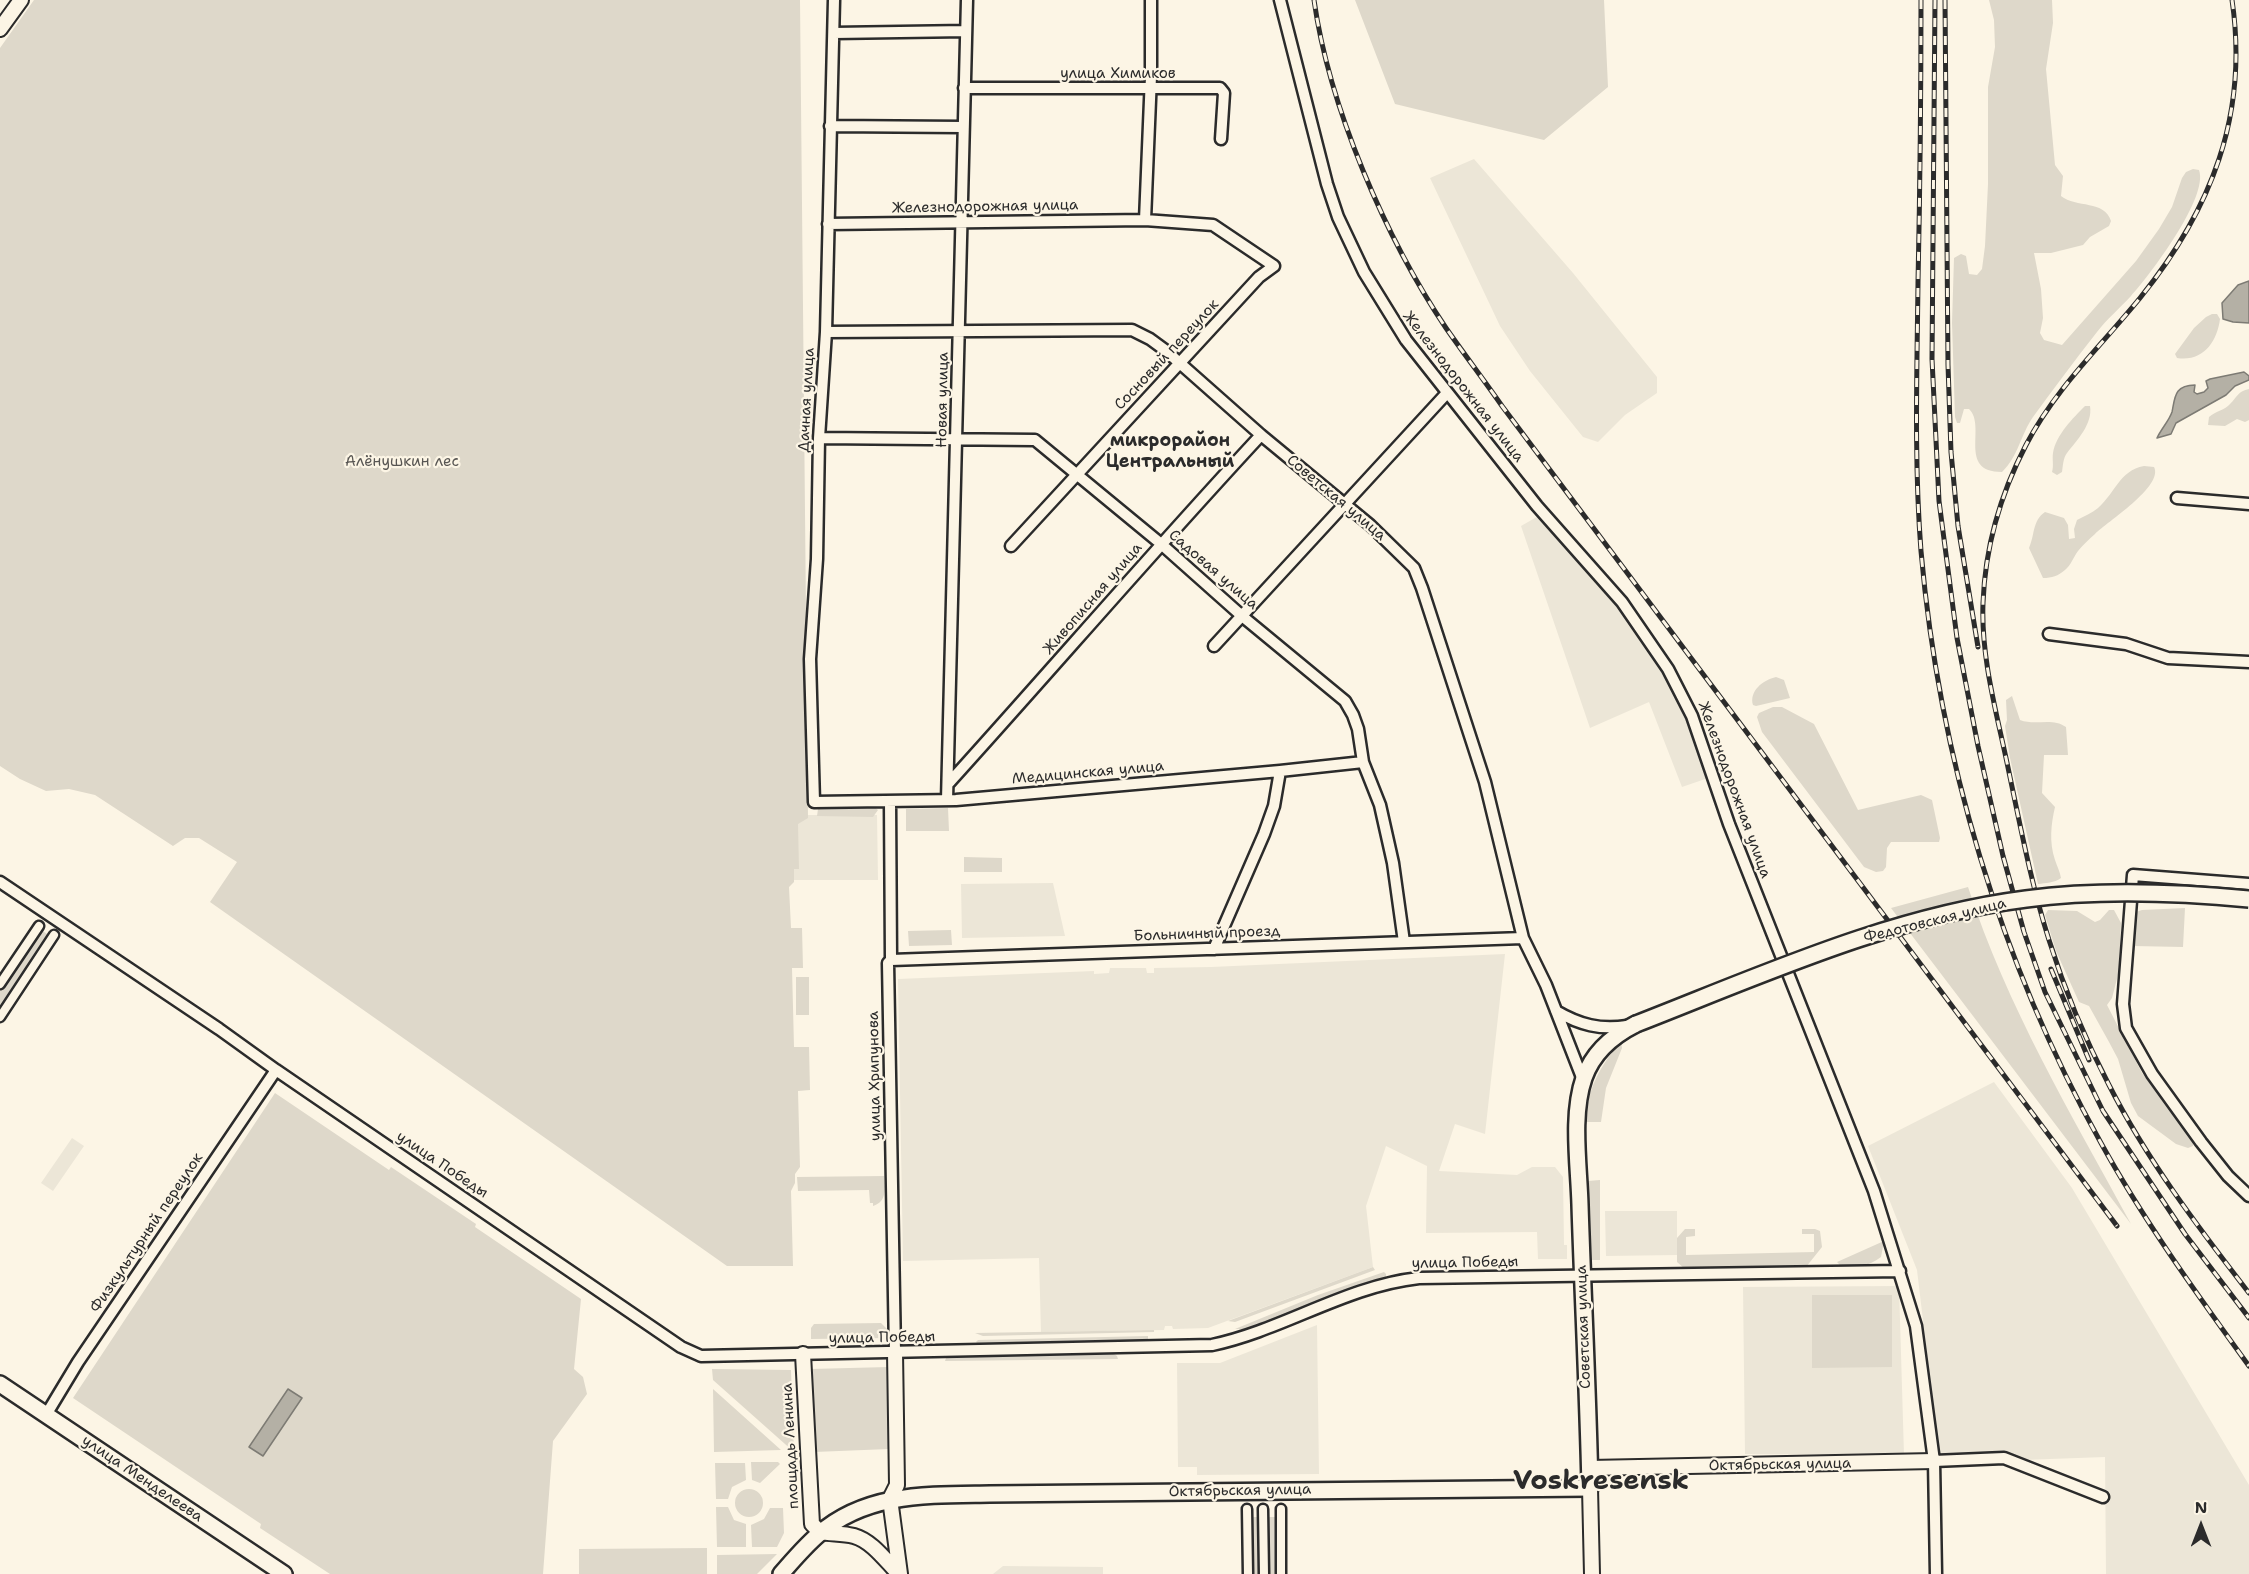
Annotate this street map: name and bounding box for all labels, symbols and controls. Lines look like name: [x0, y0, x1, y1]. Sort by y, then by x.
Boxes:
street label: улица Химиков: [1060, 65, 1176, 83]
street label: Железнодорожная улица: [892, 196, 1078, 218]
street label: Сосновый переулок: [1111, 296, 1223, 414]
street label: Железнодорожная улица: [1399, 308, 1527, 466]
street label: Дачная улица: [795, 347, 819, 453]
street label: Новая улица: [933, 352, 953, 448]
district label: микрорайон Центральный: [1106, 430, 1234, 472]
street label: Советская улица: [1283, 451, 1389, 545]
park label: Алёнушкин лес: [345, 453, 459, 471]
street label: Садовая улица: [1165, 526, 1261, 614]
street label: Живописная улица: [1040, 540, 1146, 658]
street label: Железнодорожная улица: [1694, 699, 1774, 881]
street label: Медицинская улица: [1011, 757, 1165, 789]
street label: Федотовская улица: [1862, 895, 2008, 947]
street label: Больничный проезд: [1133, 922, 1281, 946]
street label: улица Хрипунова: [865, 1011, 885, 1141]
street label: улица Победы: [393, 1128, 491, 1202]
street label: Физкультурный переулок: [87, 1150, 207, 1316]
street label: улица Победы: [1412, 1253, 1518, 1273]
street label: Советская улица: [1573, 1265, 1595, 1389]
street label: улица Победы: [829, 1328, 935, 1348]
street label: площадь Ленина: [779, 1383, 803, 1509]
street label: улица Менделеева: [78, 1432, 206, 1526]
street label: Октябрьская улица: [1708, 1455, 1852, 1475]
district label: Voskresensk: [1513, 1466, 1689, 1498]
street label: Октябрьская улица: [1168, 1481, 1312, 1501]
north arrow: [2171, 1496, 2231, 1556]
text: N: [2195, 1497, 2207, 1518]

